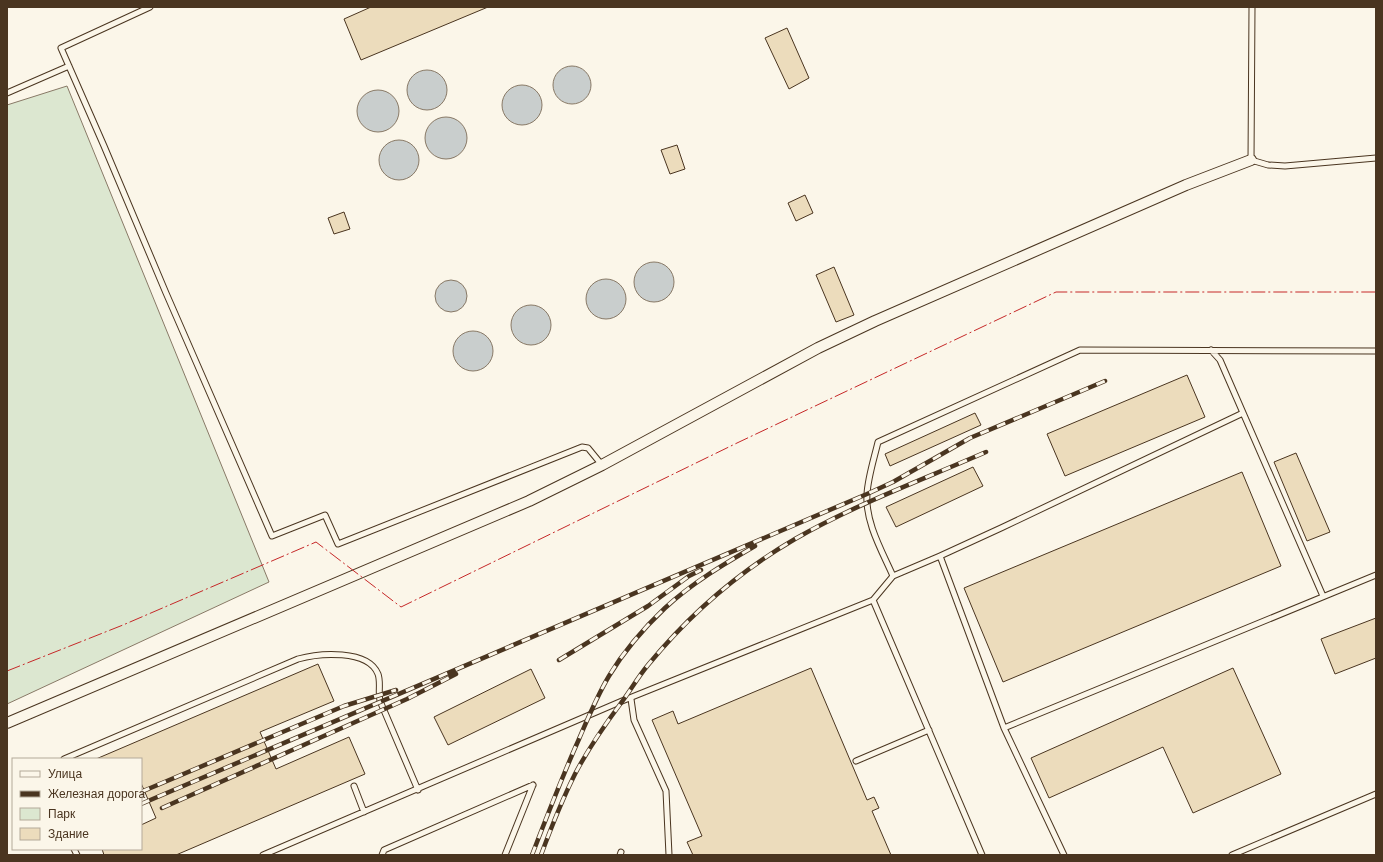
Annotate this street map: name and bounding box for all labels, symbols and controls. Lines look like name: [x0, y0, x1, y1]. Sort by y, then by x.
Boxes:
legend: [12, 758, 142, 850]
text: Улица: [48, 767, 82, 781]
text: Железная дорога: [48, 787, 145, 801]
text: Парк: [48, 807, 76, 821]
text: Здание: [48, 827, 89, 841]

